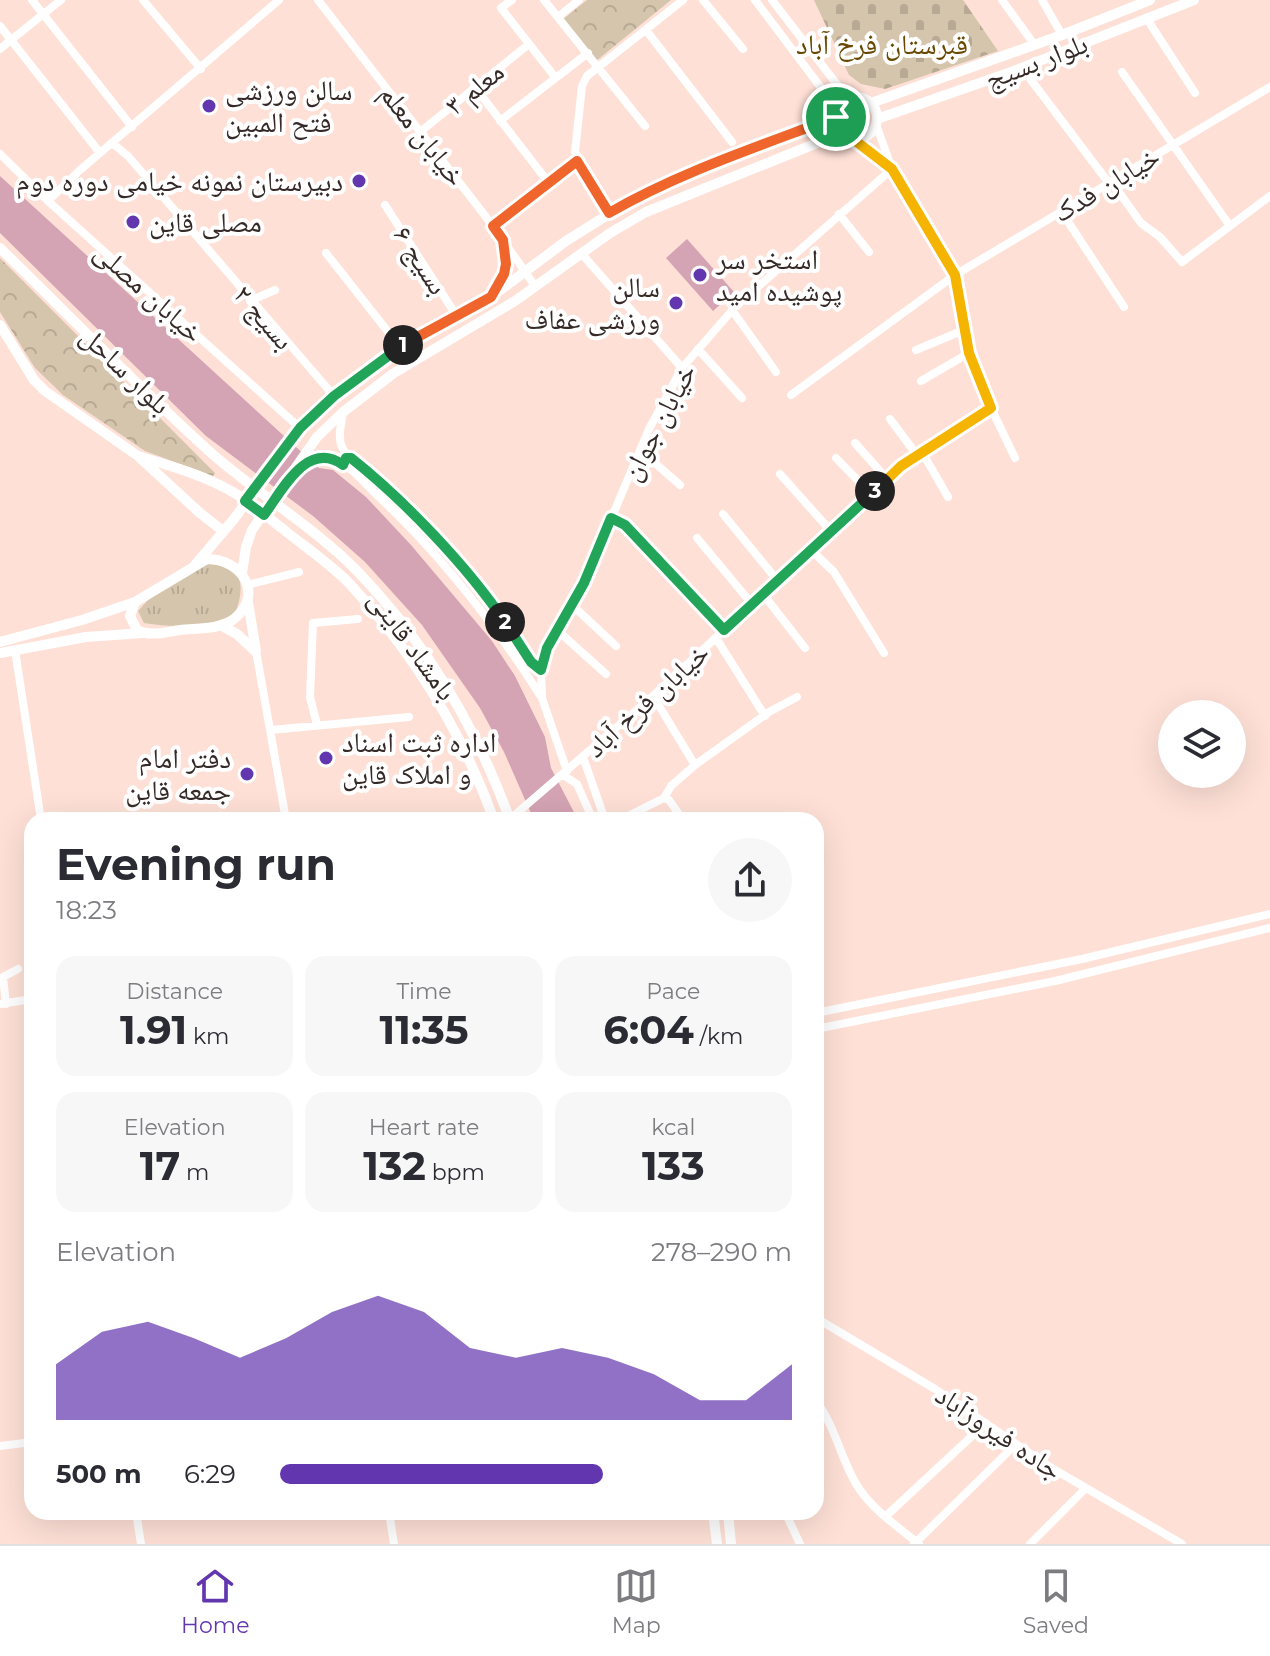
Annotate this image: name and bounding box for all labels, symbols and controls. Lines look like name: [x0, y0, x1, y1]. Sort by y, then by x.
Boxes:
street label: بلوار بسیج: [980, 26, 1093, 97]
park label: قبرستان فرخ آباد: [796, 27, 968, 62]
street label: معلم ۳: [438, 54, 512, 124]
place label: سالن ورزشی فتح المبین: [225, 73, 353, 140]
street label: خیابان معلم: [371, 77, 473, 194]
pin: [802, 83, 870, 151]
icon: arrive: [814, 95, 858, 139]
marker: سالن ورزشی فتح المبین: [200, 97, 218, 115]
street label: خیابان فدک: [1046, 139, 1166, 229]
place label: دبیرستان نمونه خیامی دوره دوم: [16, 164, 343, 200]
marker: دبیرستان نمونه خیامی دوره دوم: [350, 172, 368, 190]
place label: مصلی قاین: [149, 205, 262, 240]
marker: مصلی قاین: [124, 213, 142, 231]
street label: بسیج ۶: [386, 219, 456, 301]
street label: خیابان مصلی: [87, 234, 210, 350]
place label: استخر سر پوشیده امید: [715, 242, 842, 308]
marker: استخر سر پوشیده امید: [691, 266, 709, 284]
place label: سالن ورزشی عفاف: [524, 270, 660, 337]
street label: بسیج ۲: [226, 278, 301, 357]
marker: سالن ورزشی عفاف: [667, 294, 685, 312]
street label: بلوار ساحل: [73, 319, 178, 422]
pin: 1: [383, 325, 423, 365]
text: 1: [399, 331, 407, 358]
street label: خیابان جوان: [613, 358, 703, 486]
pin: 3: [855, 471, 895, 511]
text: 3: [868, 477, 882, 504]
street label: بامشاد قاینی: [361, 583, 464, 707]
pin: 2: [485, 602, 525, 642]
text: 2: [499, 608, 511, 635]
street label: خیابان فرخ آباد: [578, 636, 717, 765]
map controls: [1158, 700, 1246, 788]
button: layers: [1158, 700, 1246, 788]
place label: اداره ثبت اسناد و املاک قاین: [342, 725, 496, 792]
place label: دفتر امام جمعه قاین: [125, 741, 231, 808]
marker: اداره ثبت اسناد و املاک قاین: [317, 749, 335, 767]
marker: دفتر امام جمعه قاین: [238, 765, 256, 783]
text: Evening run: [56, 837, 336, 891]
button: share: [708, 838, 792, 922]
text: 18:23: [56, 894, 117, 926]
text: Distance: [126, 978, 223, 1005]
text: Time: [396, 978, 452, 1005]
text: Pace: [646, 978, 700, 1005]
text: 1.91: [120, 1005, 187, 1054]
text: 11:35: [380, 1005, 468, 1054]
text: 6:04: [603, 1005, 694, 1054]
text: km: [187, 1023, 229, 1050]
text: /km: [694, 1023, 743, 1050]
text: Elevation: [124, 1114, 226, 1141]
text: Heart rate: [369, 1114, 479, 1141]
text: kcal: [651, 1114, 695, 1141]
text: 17: [140, 1141, 180, 1190]
text: 132: [363, 1141, 426, 1190]
text: 133: [642, 1141, 705, 1190]
text: m: [180, 1159, 209, 1186]
text: bpm: [426, 1159, 485, 1186]
text: Elevation: [56, 1236, 176, 1268]
text: 278–290 m: [651, 1236, 792, 1268]
street label: جاده فیروزآباد: [929, 1377, 1069, 1487]
text: 500 m: [56, 1458, 141, 1490]
text: 6:29: [184, 1458, 236, 1490]
tab: Home: [181, 1564, 249, 1639]
tab: Map: [612, 1564, 661, 1639]
tab: Saved: [1023, 1564, 1089, 1639]

